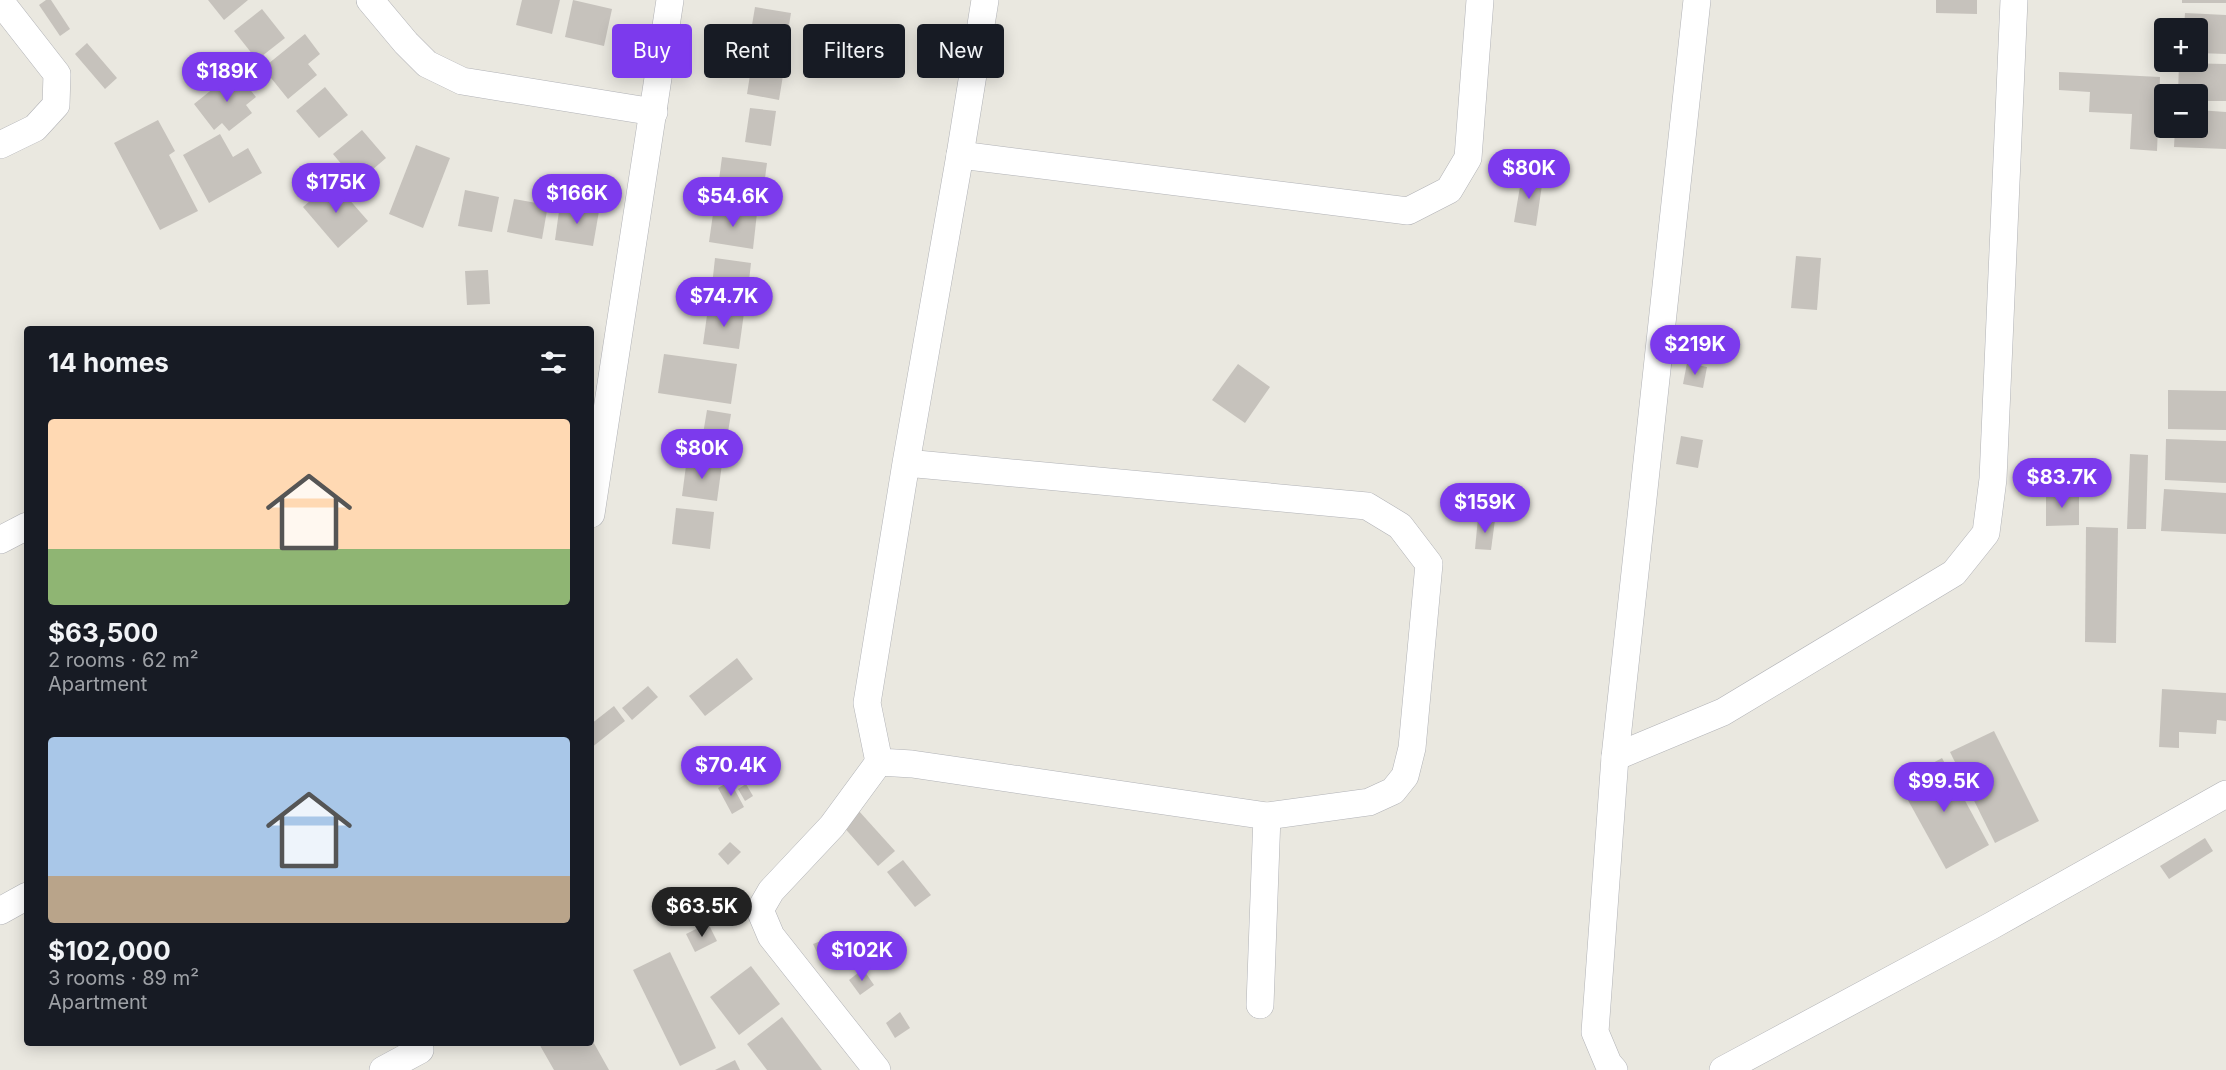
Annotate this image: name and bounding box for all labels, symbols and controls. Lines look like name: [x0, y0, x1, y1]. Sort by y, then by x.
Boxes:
map controls: [2154, 18, 2208, 138]
button: +: [2154, 18, 2208, 72]
chip: Buy: [612, 24, 692, 78]
chip: Rent: [704, 24, 791, 78]
chip: Filters: [803, 24, 905, 78]
chip: New: [917, 24, 1004, 78]
pin: $189K: [185, 52, 269, 103]
text: $189K: [196, 59, 258, 83]
button: −: [2154, 84, 2208, 138]
pin: $80K: [1493, 149, 1565, 200]
text: $80K: [1502, 156, 1556, 180]
pin: $175K: [294, 163, 378, 214]
text: $175K: [306, 170, 366, 194]
pin: $166K: [535, 174, 619, 225]
pin: $54.6K: [684, 177, 782, 228]
text: $166K: [546, 181, 608, 205]
text: $54.6K: [697, 184, 769, 208]
pin: $74.7K: [675, 277, 773, 328]
text: $74.7K: [690, 284, 758, 308]
pin: $219K: [1653, 325, 1737, 376]
text: $219K: [1664, 332, 1726, 356]
icon: filters: [537, 346, 570, 379]
text: 14 homes: [48, 347, 169, 378]
pin: $80K: [666, 429, 738, 480]
text: $80K: [675, 436, 729, 460]
icon: home: [255, 458, 363, 566]
pin: $83.7K: [2013, 458, 2111, 509]
text: $83.7K: [2027, 465, 2097, 489]
pin: $159K: [1443, 483, 1527, 534]
text: $159K: [1454, 490, 1516, 514]
text: $63,500: [48, 617, 158, 648]
text: 2 rooms · 62 m²: [48, 648, 199, 672]
text: Apartment: [48, 672, 147, 696]
pin: $70.4K: [682, 746, 780, 797]
text: $70.4K: [695, 753, 767, 777]
pin: $99.5K: [1895, 762, 1993, 813]
text: $99.5K: [1908, 769, 1980, 793]
icon: home: [255, 776, 363, 884]
pin: $63.5K: [653, 887, 751, 938]
text: $63.5K: [666, 894, 738, 918]
pin: $102K: [820, 931, 904, 982]
text: $102,000: [48, 935, 171, 966]
text: $102K: [831, 938, 893, 962]
text: 3 rooms · 89 m²: [48, 966, 199, 990]
text: Apartment: [48, 990, 147, 1014]

